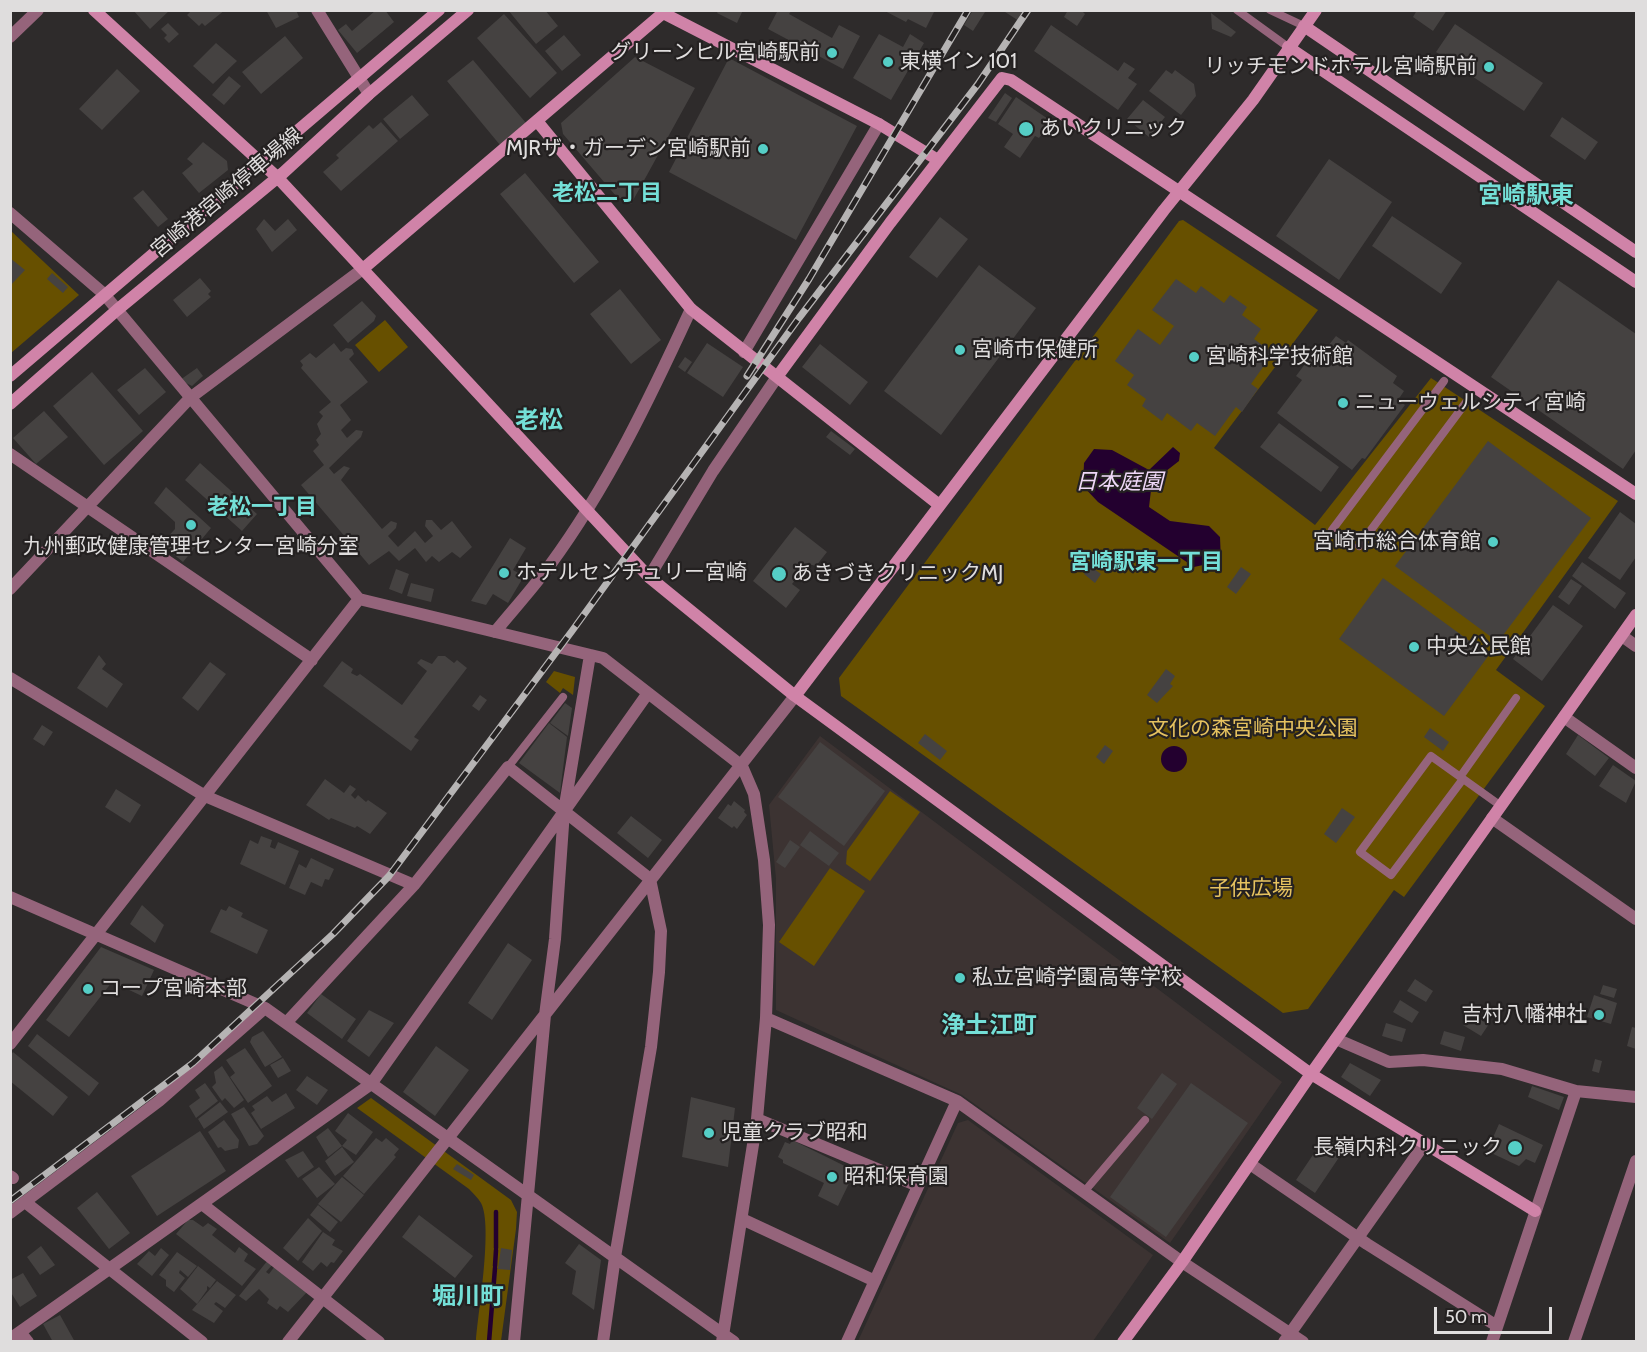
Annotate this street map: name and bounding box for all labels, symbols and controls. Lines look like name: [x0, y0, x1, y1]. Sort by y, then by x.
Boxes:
place label: グリーンヒル宮崎駅前: [610, 40, 820, 66]
marker: グリーンヒル宮崎駅前: [825, 46, 839, 60]
place label: 東横イン 101: [900, 49, 1017, 75]
place label: リッチモンドホテル宮崎駅前: [1204, 54, 1477, 80]
marker: 東横イン 101: [881, 55, 895, 69]
marker: リッチモンドホテル宮崎駅前: [1482, 60, 1496, 74]
place label: あいクリニック: [1040, 116, 1187, 142]
marker: あいクリニック: [1017, 120, 1035, 138]
street label: 宮崎港宮崎停車場線: [147, 123, 307, 263]
place label: MJRザ・ガーデン宮崎駅前: [506, 136, 751, 162]
marker: MJRザ・ガーデン宮崎駅前: [756, 142, 770, 156]
district label: 老松二丁目: [552, 181, 662, 207]
district label: 宮崎駅東: [1478, 182, 1574, 210]
place label: 宮崎市保健所: [972, 337, 1098, 363]
marker: 宮崎市保健所: [953, 343, 967, 357]
place label: 宮崎科学技術館: [1206, 344, 1353, 370]
marker: 宮崎科学技術館: [1187, 350, 1201, 364]
place label: ニューウェルシティ宮崎: [1355, 390, 1586, 416]
marker: ニューウェルシティ宮崎: [1336, 396, 1350, 410]
district label: 老松: [515, 407, 563, 435]
water label: 日本庭園: [1075, 470, 1163, 496]
district label: 老松一丁目: [207, 495, 317, 521]
marker: 九州郵政健康管理センター宮崎分室: [184, 518, 198, 532]
place label: 宮崎市総合体育館: [1313, 529, 1481, 555]
place label: 九州郵政健康管理センター宮崎分室: [23, 534, 359, 560]
marker: 宮崎市総合体育館: [1486, 535, 1500, 549]
district label: 宮崎駅東一丁目: [1069, 550, 1223, 576]
place label: ホテルセンチュリー宮崎: [516, 560, 747, 586]
place label: あきづきクリニックMJ: [792, 561, 1003, 587]
marker: あきづきクリニックMJ: [770, 565, 788, 583]
marker: ホテルセンチュリー宮崎: [497, 566, 511, 580]
place label: 中央公民館: [1426, 634, 1531, 660]
marker: 中央公民館: [1407, 640, 1421, 654]
park label: 文化の森宮崎中央公園: [1148, 716, 1358, 742]
park label: 子供広場: [1209, 876, 1293, 902]
place label: 私立宮崎学園高等学校: [972, 965, 1182, 991]
marker: 私立宮崎学園高等学校: [953, 971, 967, 985]
place label: コープ宮崎本部: [100, 976, 247, 1002]
marker: コープ宮崎本部: [81, 982, 95, 996]
place label: 吉村八幡神社: [1461, 1002, 1587, 1028]
marker: 吉村八幡神社: [1592, 1008, 1606, 1022]
district label: 浄土江町: [941, 1012, 1037, 1040]
place label: 児童クラブ昭和: [721, 1120, 868, 1146]
marker: 児童クラブ昭和: [702, 1126, 716, 1140]
place label: 長嶺内科クリニック: [1313, 1135, 1502, 1161]
marker: 長嶺内科クリニック: [1506, 1139, 1524, 1157]
place label: 昭和保育園: [844, 1164, 949, 1190]
marker: 昭和保育園: [825, 1170, 839, 1184]
district label: 堀川町: [432, 1283, 504, 1311]
scale bar: [1437, 1295, 1556, 1333]
text: 50 m: [1445, 1306, 1487, 1328]

